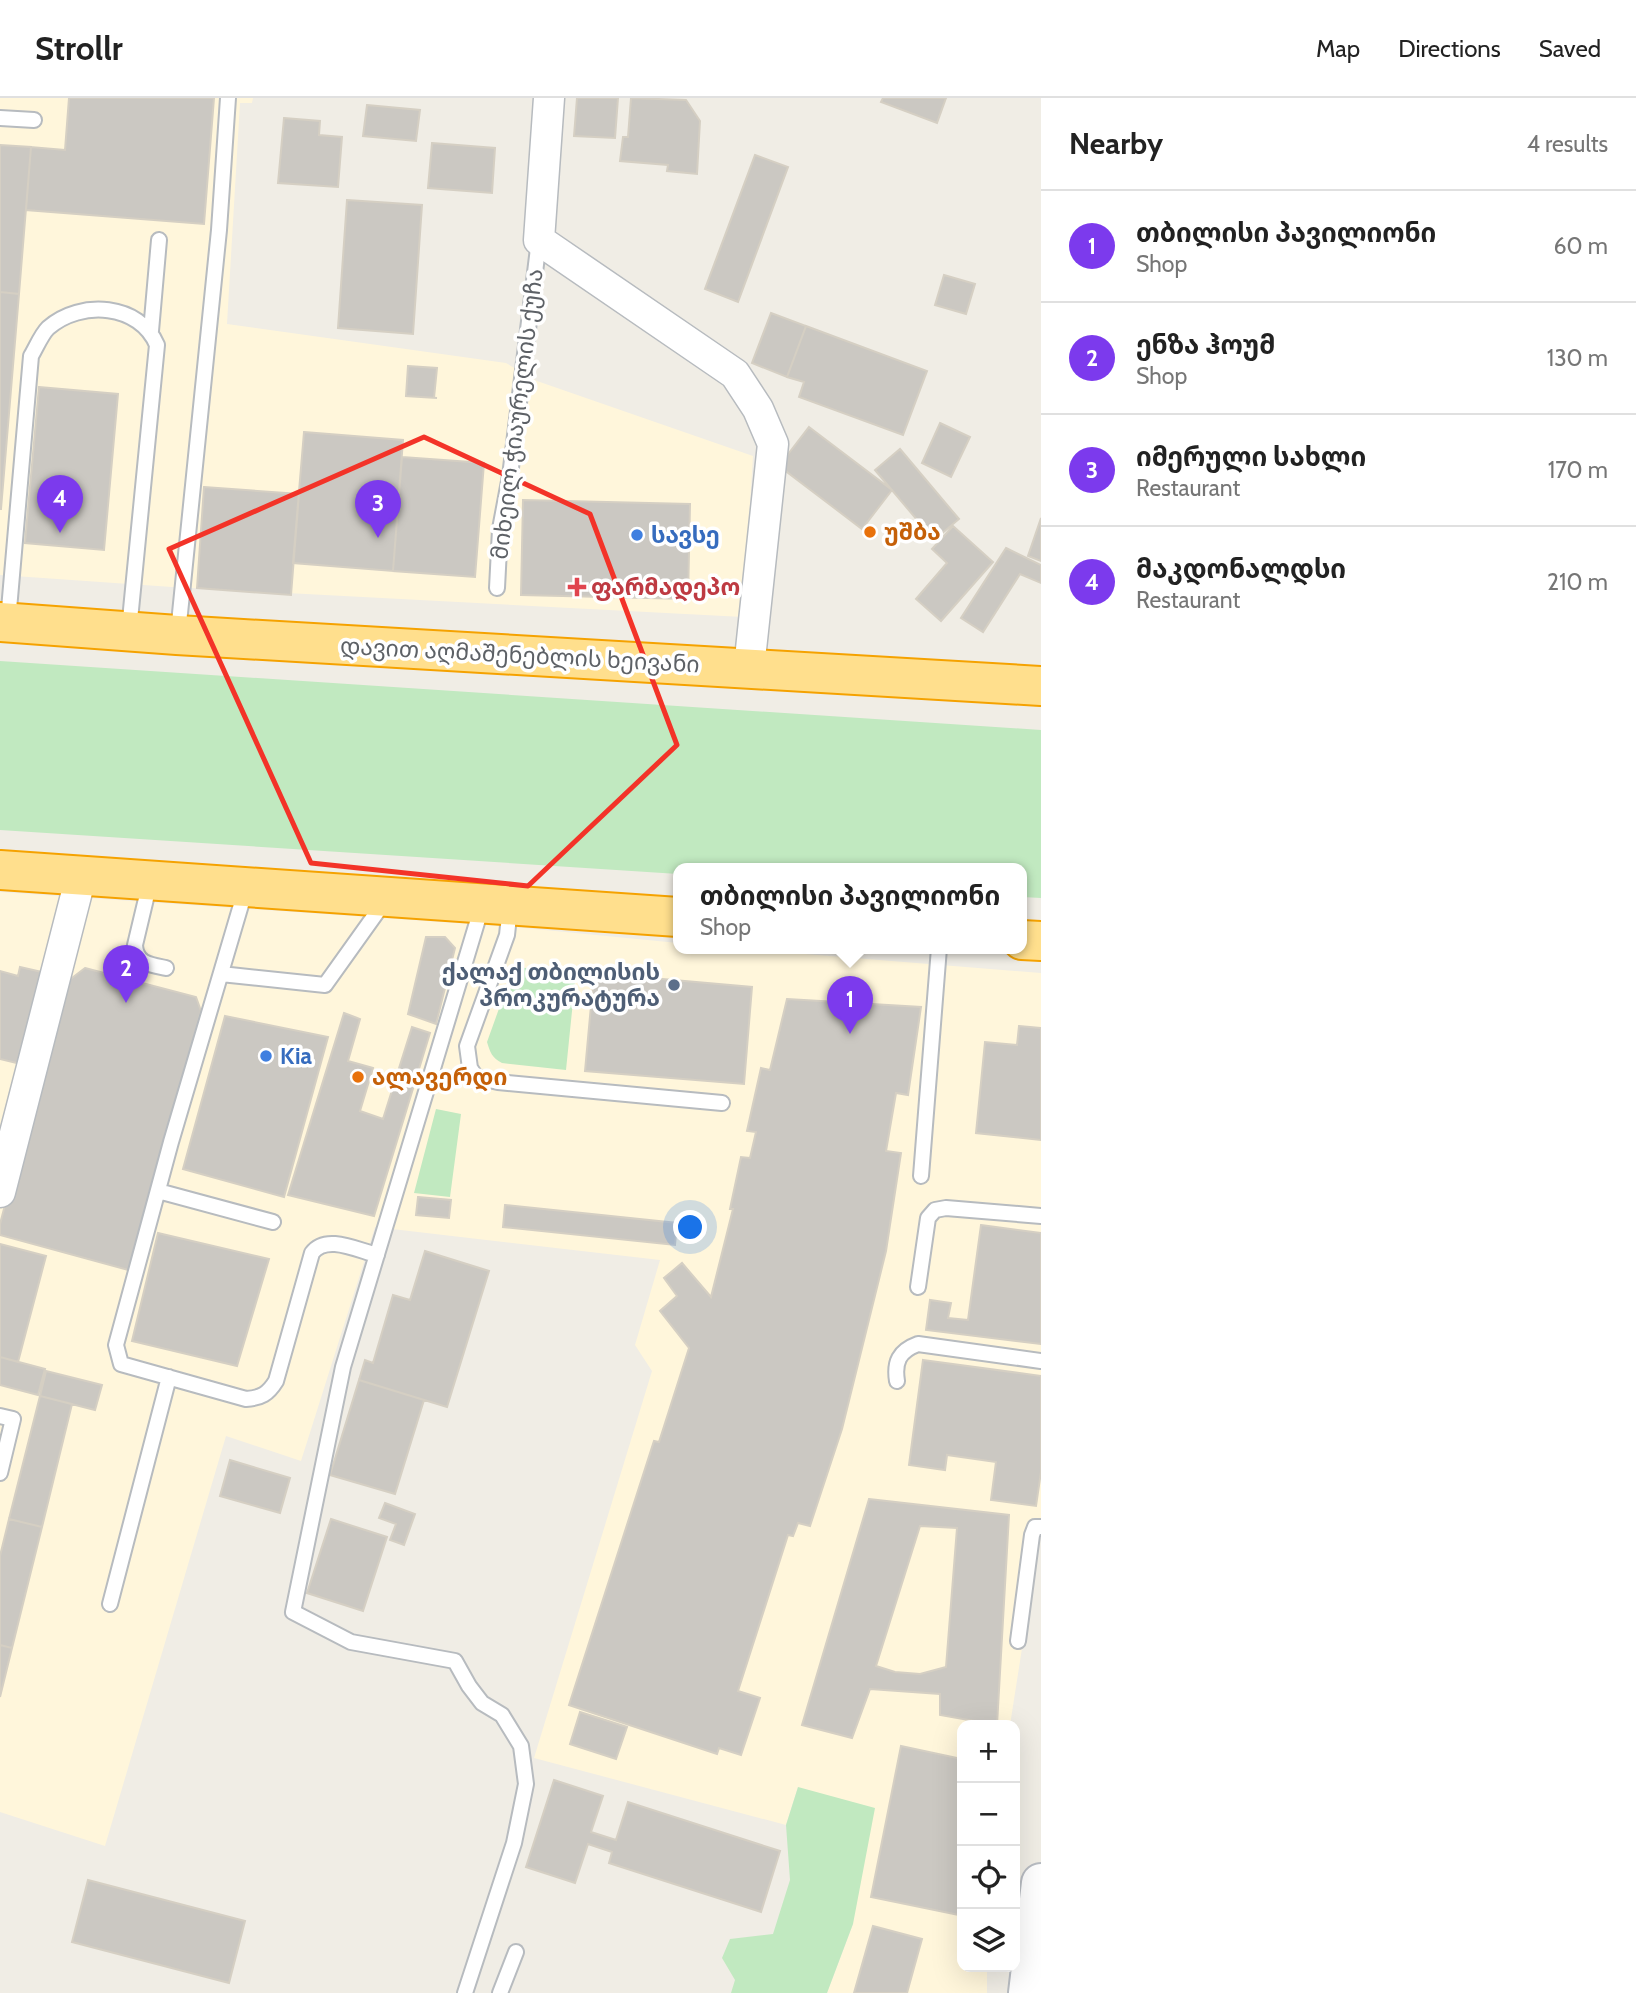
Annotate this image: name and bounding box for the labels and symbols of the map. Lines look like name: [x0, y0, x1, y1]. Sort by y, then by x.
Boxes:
street label: მიხეილ ჭიაურელის ქუჩა: [485, 267, 549, 561]
pin: 4: [37, 475, 83, 533]
pin: 3: [355, 480, 401, 538]
place label: უშბა: [884, 518, 941, 546]
place label: სავსე: [651, 521, 720, 549]
marker: უშბა: [862, 524, 878, 540]
marker: სავსე: [629, 527, 645, 543]
place label: ფარმადეპო: [591, 573, 740, 602]
marker: ფარმადეპო: [569, 579, 585, 595]
street label: დავით აღმაშენებლის ხეივანი: [340, 632, 700, 678]
pin: 2: [103, 945, 149, 1003]
place label: ქალაქ თბილისის პროკურატურა: [442, 958, 660, 1012]
pin: 1: [827, 976, 873, 1034]
marker: ქალაქ თბილისის პროკურატურა: [666, 977, 682, 993]
place label: Kia: [280, 1042, 313, 1070]
marker: Kia: [258, 1048, 274, 1064]
place label: ალავერდი: [372, 1063, 507, 1092]
marker: ალავერდი: [350, 1069, 366, 1085]
your location: [673, 1210, 707, 1244]

